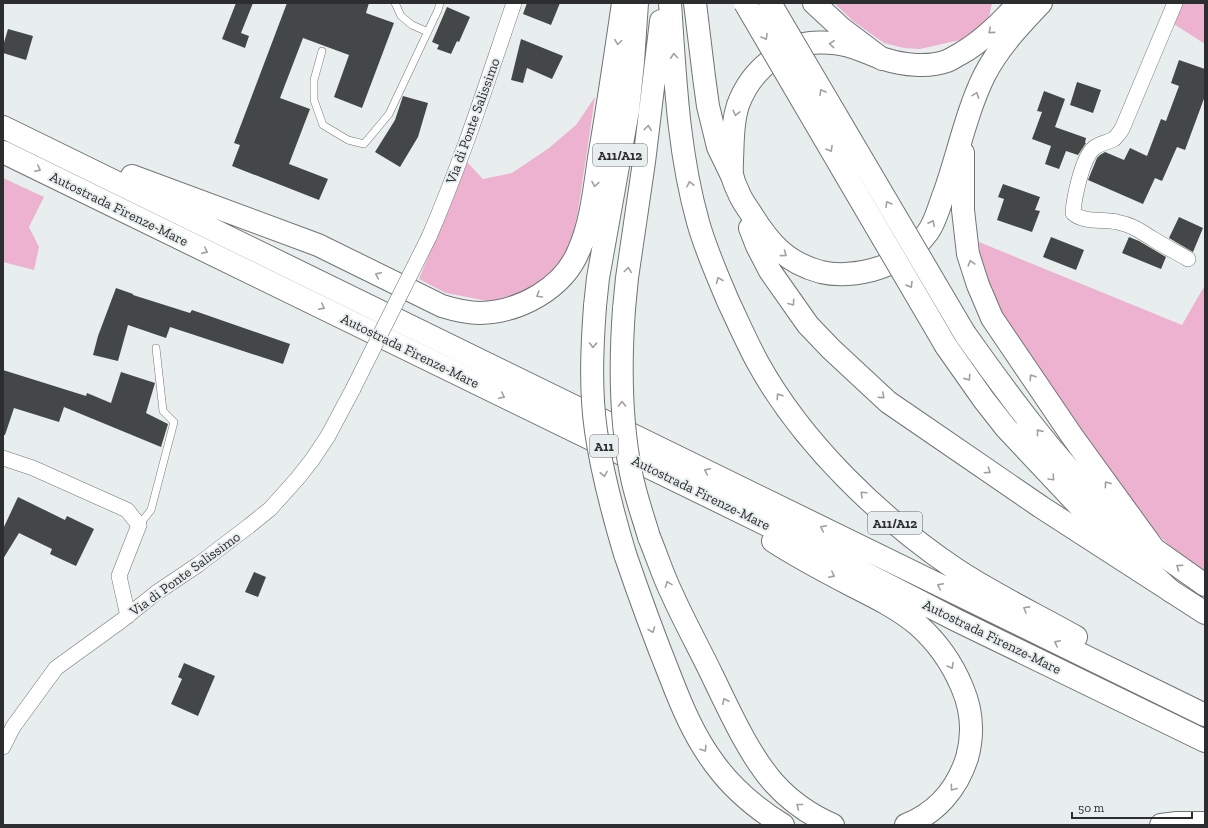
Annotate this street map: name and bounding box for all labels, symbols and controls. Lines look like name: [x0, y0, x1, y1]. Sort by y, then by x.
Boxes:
one-way arrow: [989, 26, 996, 33]
one-way arrow: [760, 33, 767, 40]
one-way arrow: [614, 39, 623, 45]
one-way arrow: [829, 40, 835, 49]
one-way arrow: [669, 53, 678, 59]
street label: Via di Ponte Salissimo: [442, 56, 504, 187]
one-way arrow: [820, 89, 827, 96]
one-way arrow: [971, 92, 980, 99]
one-way arrow: [732, 110, 740, 117]
one-way arrow: [643, 125, 652, 131]
road number: A11/A12: [593, 144, 647, 166]
one-way arrow: [826, 145, 833, 152]
one-way arrow: [34, 164, 41, 172]
street label: Autostrada Firenze-Mare: [47, 168, 191, 250]
one-way arrow: [591, 181, 600, 187]
one-way arrow: [686, 181, 694, 188]
one-way arrow: [886, 201, 893, 208]
one-way arrow: [927, 220, 935, 227]
one-way arrow: [201, 246, 209, 253]
one-way arrow: [780, 249, 787, 256]
one-way arrow: [967, 260, 976, 267]
one-way arrow: [623, 267, 632, 273]
one-way arrow: [375, 272, 383, 280]
one-way arrow: [716, 277, 724, 284]
one-way arrow: [905, 281, 912, 288]
one-way arrow: [536, 291, 543, 298]
one-way arrow: [787, 298, 794, 305]
one-way arrow: [318, 303, 325, 310]
street label: Autostrada Firenze-Mare: [338, 310, 482, 392]
one-way arrow: [588, 342, 597, 348]
one-way arrow: [964, 374, 971, 381]
one-way arrow: [1029, 374, 1037, 381]
one-way arrow: [497, 391, 505, 398]
one-way arrow: [877, 392, 885, 399]
one-way arrow: [776, 393, 783, 400]
one-way arrow: [618, 401, 626, 407]
one-way arrow: [1036, 429, 1043, 437]
road number: A11: [590, 435, 618, 457]
street label: Autostrada Firenze-Mare: [629, 452, 773, 534]
one-way arrow: [984, 466, 991, 473]
one-way arrow: [703, 468, 711, 476]
one-way arrow: [599, 471, 608, 477]
one-way arrow: [1047, 473, 1055, 481]
one-way arrow: [1105, 481, 1112, 488]
one-way arrow: [860, 491, 868, 499]
road number: A11/A12: [868, 512, 922, 534]
one-way arrow: [820, 525, 828, 533]
street label: Via di Ponte Salissimo: [126, 528, 244, 620]
one-way arrow: [1177, 565, 1184, 572]
one-way arrow: [828, 570, 835, 578]
one-way arrow: [664, 581, 672, 588]
one-way arrow: [937, 583, 944, 590]
street label: Autostrada Firenze-Mare: [920, 596, 1064, 678]
one-way arrow: [1023, 606, 1030, 614]
one-way arrow: [647, 627, 656, 634]
one-way arrow: [1054, 640, 1061, 648]
one-way arrow: [947, 662, 954, 669]
one-way arrow: [722, 698, 730, 705]
one-way arrow: [700, 745, 707, 752]
one-way arrow: [951, 783, 958, 790]
scale bar: [1072, 794, 1192, 820]
text: 50 m: [1078, 801, 1105, 815]
one-way arrow: [797, 804, 804, 811]

